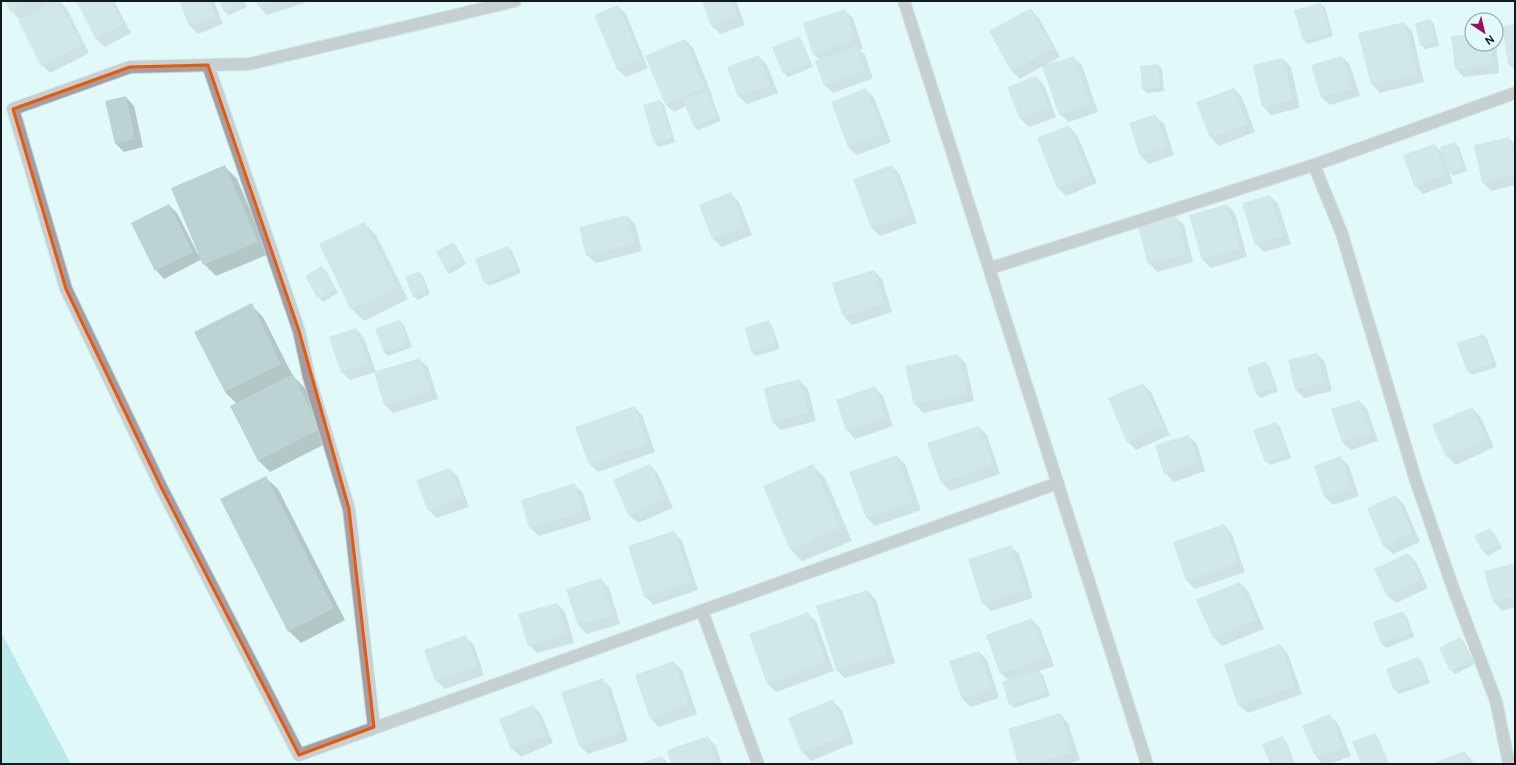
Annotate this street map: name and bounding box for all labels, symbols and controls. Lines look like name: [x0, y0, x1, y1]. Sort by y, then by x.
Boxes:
north arrow: [1464, 12, 1504, 52]
text: N: [1482, 32, 1497, 48]

